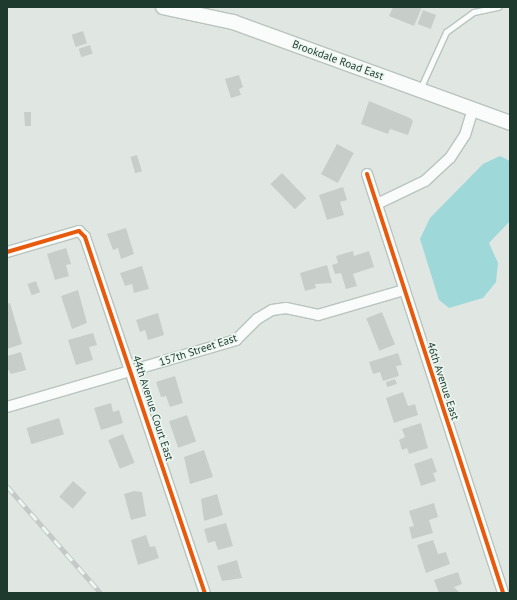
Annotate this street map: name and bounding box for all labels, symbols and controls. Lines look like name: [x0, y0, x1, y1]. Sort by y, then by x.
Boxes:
street label: Brookdale Road East: [291, 37, 385, 83]
street label: 157th Street East: [157, 331, 239, 369]
street label: 46th Avenue East: [424, 340, 462, 422]
street label: 44th Avenue Court East: [130, 354, 176, 462]

